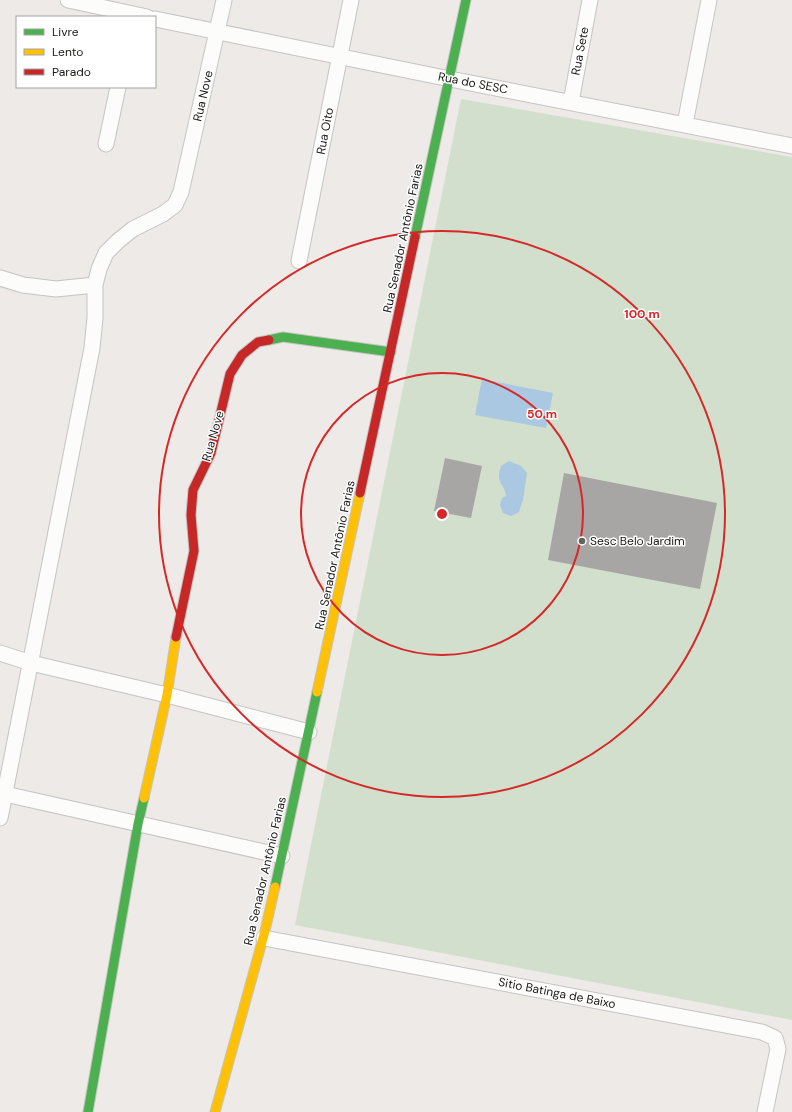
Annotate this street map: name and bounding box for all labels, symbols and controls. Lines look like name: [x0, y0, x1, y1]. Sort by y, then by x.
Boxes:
legend: [16, 16, 156, 88]
text: Livre: [52, 24, 79, 40]
street label: Rua Sete: [568, 25, 593, 76]
text: Lento: [52, 44, 83, 60]
text: Parado: [52, 64, 91, 80]
street label: Rua do SESC: [437, 68, 510, 98]
street label: Rua Nove: [189, 69, 217, 123]
street label: Rua Oito: [313, 106, 337, 156]
street label: Rua Senador Antônio Farias: [379, 162, 427, 314]
text: 100 m: [624, 306, 660, 322]
text: 50 m: [527, 406, 557, 422]
street label: Rua Nove: [198, 409, 228, 463]
street label: Rua Senador Antônio Farias: [311, 479, 359, 631]
centre of rings: [435, 507, 449, 521]
place label: Sesc Belo Jardim: [590, 533, 685, 549]
marker: Sesc Belo Jardim: [577, 536, 587, 546]
street label: Rua Senador Antônio Farias: [240, 795, 290, 947]
street label: Sitio Batinga de Baixo: [497, 974, 617, 1012]

